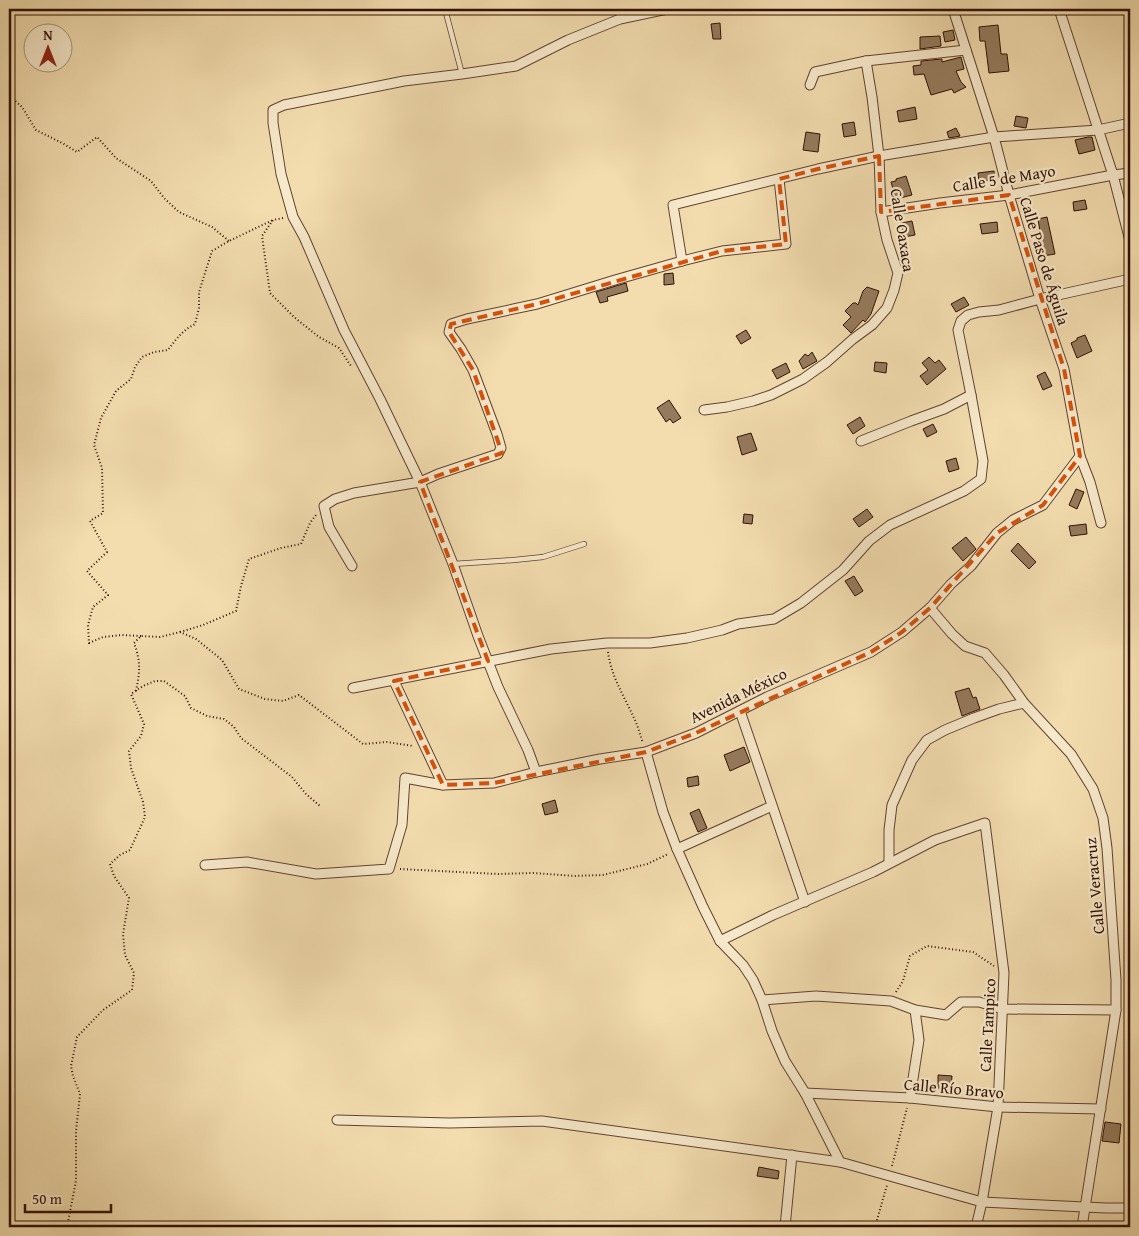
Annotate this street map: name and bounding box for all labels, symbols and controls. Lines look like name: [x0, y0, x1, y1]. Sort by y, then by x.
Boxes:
north arrow: [22, 22, 72, 72]
text: N: [43, 25, 53, 45]
street label: Calle 5 de Mayo: [951, 158, 1057, 198]
street label: Calle Oaxaca: [885, 187, 921, 274]
street label: Calle Paso de Águila: [1014, 194, 1076, 328]
street label: Avenida México: [685, 661, 791, 729]
street label: Calle Veracruz: [1078, 837, 1110, 935]
street label: Calle Tampico: [973, 978, 1001, 1072]
street label: Calle Río Bravo: [903, 1072, 1005, 1104]
scale bar: [25, 1181, 111, 1213]
text: 50 m: [32, 1188, 63, 1209]

